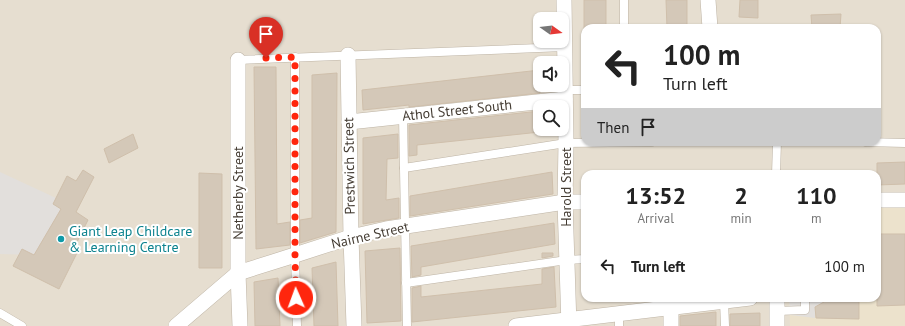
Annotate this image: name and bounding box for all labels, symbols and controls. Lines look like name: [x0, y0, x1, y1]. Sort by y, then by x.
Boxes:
north arrow: [533, 12, 569, 48]
map controls: [533, 12, 569, 136]
pin: [249, 17, 283, 58]
icon: arrive: [255, 23, 277, 45]
text: 100 m: [663, 36, 740, 73]
icon: left: [597, 40, 649, 92]
button: sound: [533, 56, 569, 92]
text: Turn left: [663, 72, 728, 95]
street label: Athol Street South: [401, 95, 513, 125]
button: search: [533, 100, 569, 136]
icon: arrive: [637, 116, 659, 138]
street label: Prestwich Street: [339, 117, 359, 215]
text: Then: [597, 118, 629, 137]
street label: Netherby Street: [229, 146, 247, 240]
street label: Harold Street: [557, 147, 575, 227]
text: 13:52: [625, 180, 686, 211]
text: 2: [734, 180, 748, 211]
text: 110: [796, 180, 837, 211]
text: Arrival: [638, 210, 674, 227]
text: min: [730, 210, 752, 227]
text: m: [811, 210, 822, 227]
street label: Nairne Street: [329, 217, 411, 253]
place label: Giant Leap Childcare & Learning Centre: [69, 222, 192, 256]
marker: Giant Leap Childcare & Learning Centre: [56, 234, 66, 244]
icon: left: [597, 255, 619, 277]
text: Turn left: [631, 257, 685, 276]
text: 100 m: [824, 257, 865, 276]
position arrow: [275, 277, 317, 319]

